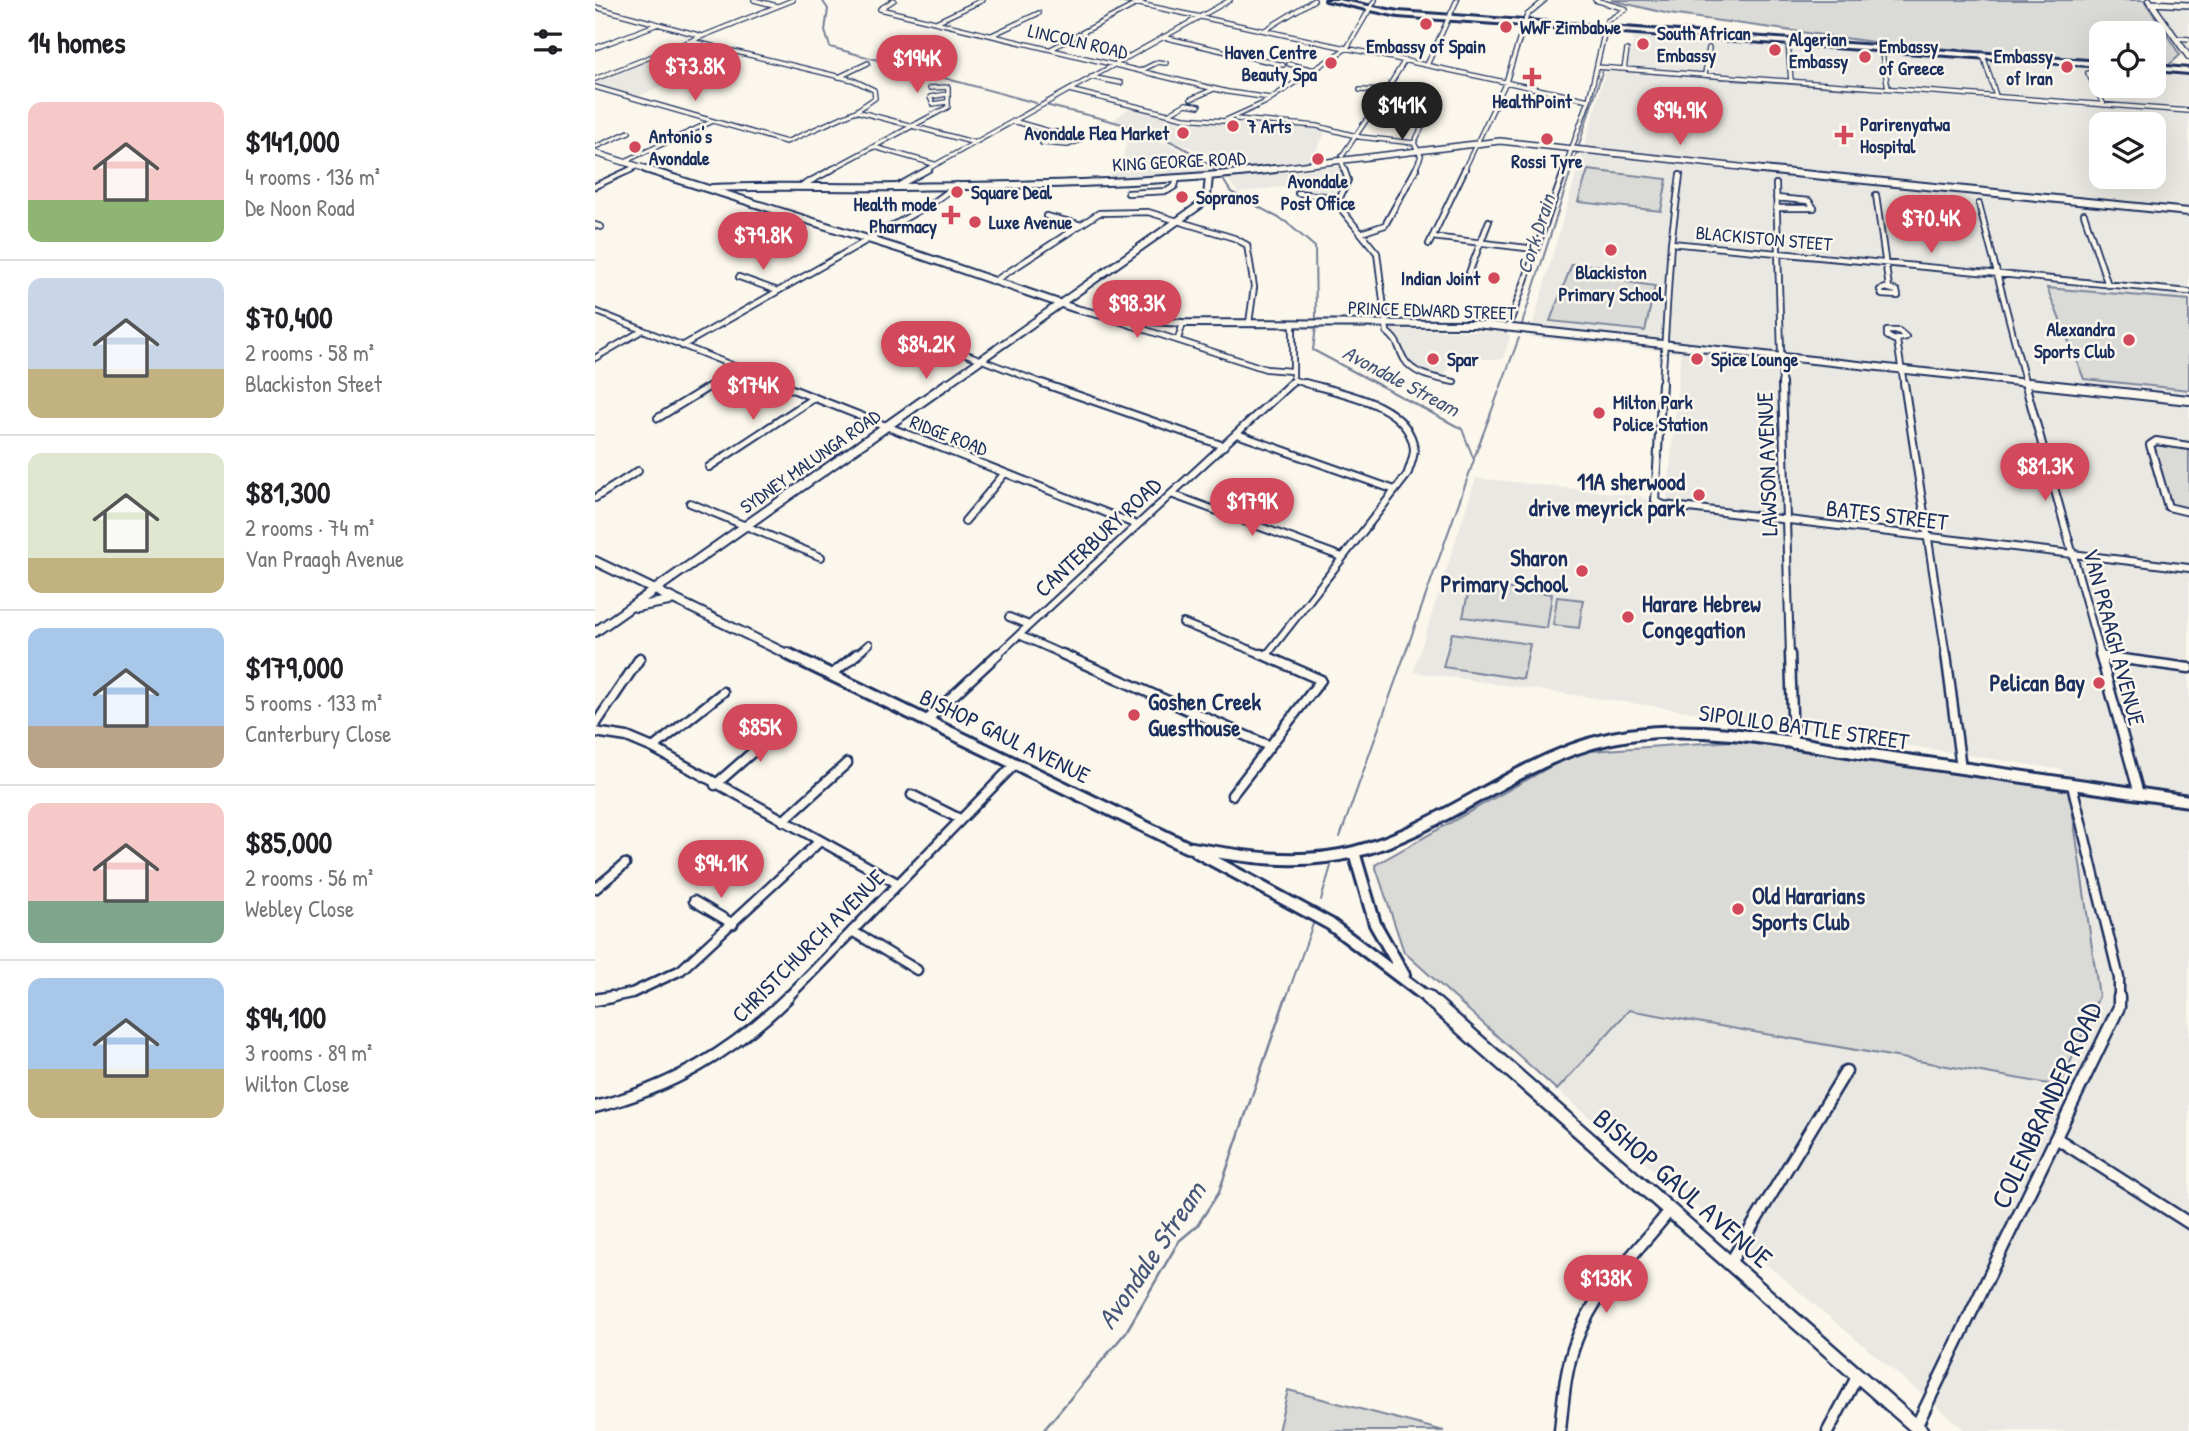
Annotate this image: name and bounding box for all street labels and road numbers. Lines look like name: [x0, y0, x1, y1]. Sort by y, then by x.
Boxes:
street label: LINCOLN ROAD: [1026, 17, 1130, 65]
street label: KING GEORGE ROAD: [1111, 145, 1247, 177]
street label: BLACKISTON STEET: [1695, 219, 1834, 257]
street label: PRINCE EDWARD STREET: [1348, 294, 1517, 326]
street label: LAWSON AVENUE: [1748, 391, 1785, 537]
street label: SYDNEY MALUNGA ROAD: [735, 403, 885, 519]
street label: RIDGE ROAD: [906, 408, 992, 462]
street label: CANTERBURY ROAD: [1027, 470, 1168, 604]
street label: BATES STREET: [1824, 492, 1950, 537]
street label: VAN PRAAGH AVENUE: [2076, 545, 2153, 729]
street label: BISHOP GAUL AVENUE: [915, 681, 1095, 790]
street label: SIPOLILO BATTLE STREET: [1697, 696, 1911, 757]
street label: CHRISTCHURCH AVENUE: [724, 862, 891, 1029]
street label: COLENBRANDER ROAD: [1981, 995, 2111, 1215]
street label: BISHOP GAUL AVENUE: [1585, 1100, 1781, 1276]

